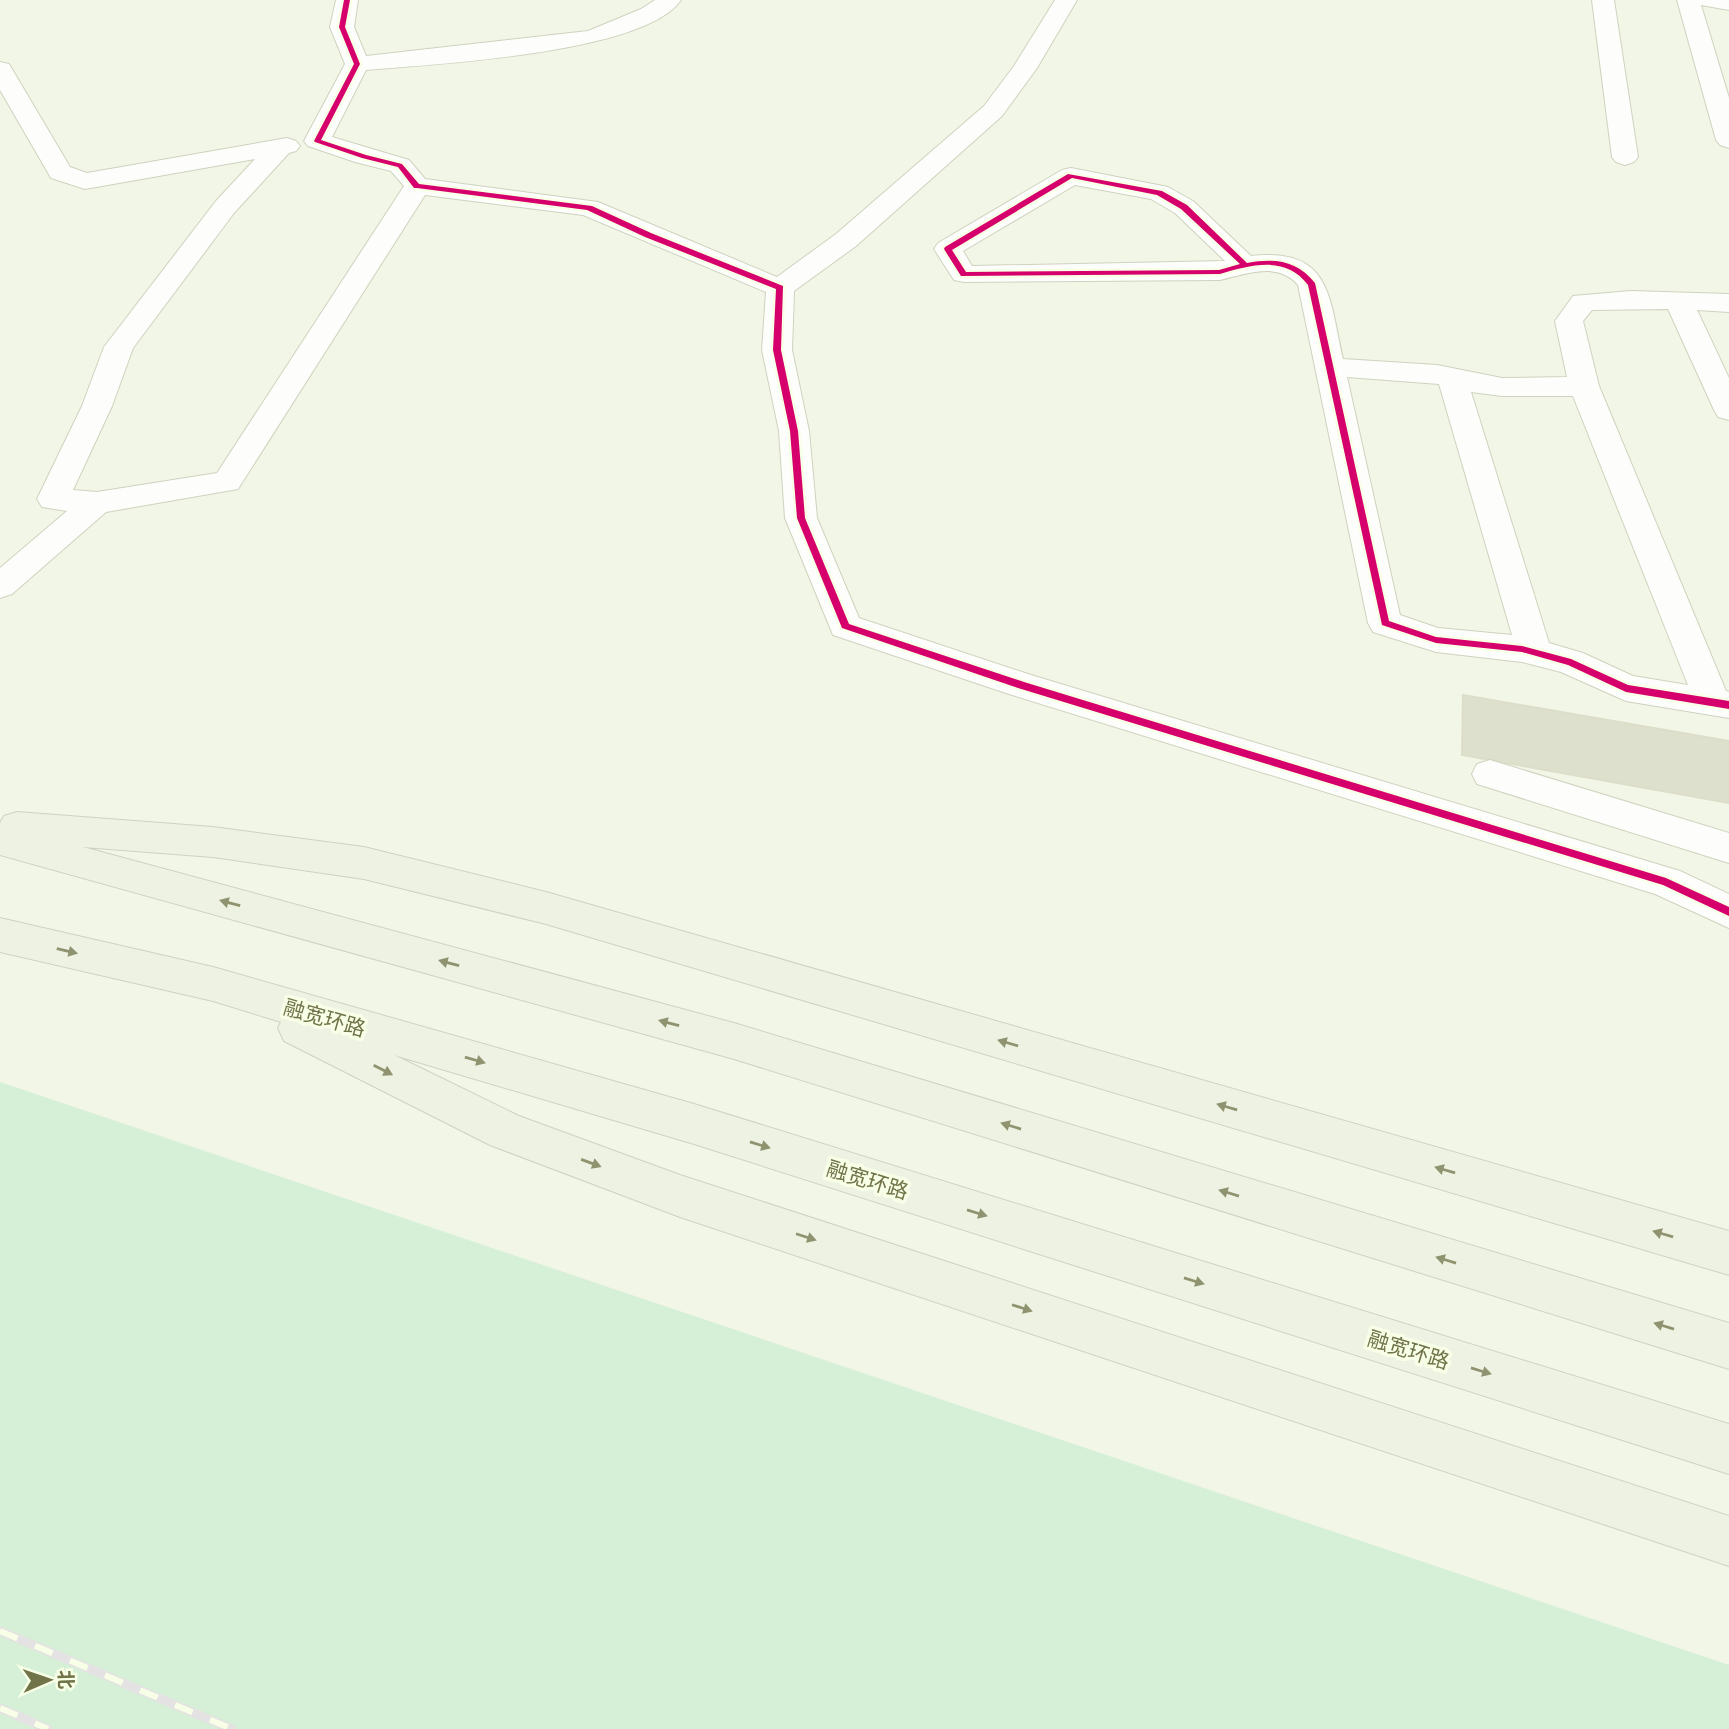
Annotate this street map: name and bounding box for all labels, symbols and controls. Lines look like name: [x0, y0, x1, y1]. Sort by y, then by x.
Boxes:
one-way arrow: [218, 897, 240, 908]
one-way arrow: [56, 945, 78, 956]
one-way arrow: [438, 957, 460, 968]
street label: 融宽环路: [281, 993, 369, 1041]
one-way arrow: [657, 1017, 679, 1028]
one-way arrow: [998, 1037, 1019, 1047]
one-way arrow: [465, 1056, 486, 1066]
one-way arrow: [373, 1064, 393, 1075]
one-way arrow: [1216, 1101, 1237, 1111]
one-way arrow: [1001, 1120, 1022, 1131]
one-way arrow: [749, 1140, 770, 1150]
street label: 融宽环路: [824, 1155, 912, 1203]
one-way arrow: [580, 1157, 601, 1168]
one-way arrow: [1434, 1165, 1455, 1175]
one-way arrow: [1218, 1187, 1239, 1197]
one-way arrow: [966, 1208, 987, 1218]
one-way arrow: [1653, 1229, 1674, 1239]
one-way arrow: [795, 1232, 816, 1243]
one-way arrow: [1436, 1254, 1457, 1264]
one-way arrow: [1183, 1276, 1204, 1287]
one-way arrow: [1011, 1303, 1032, 1314]
one-way arrow: [1653, 1321, 1674, 1331]
street label: 融宽环路: [1365, 1325, 1453, 1373]
one-way arrow: [1470, 1367, 1491, 1377]
north arrow: [14, 1645, 84, 1715]
text: 北: [55, 1669, 78, 1689]

